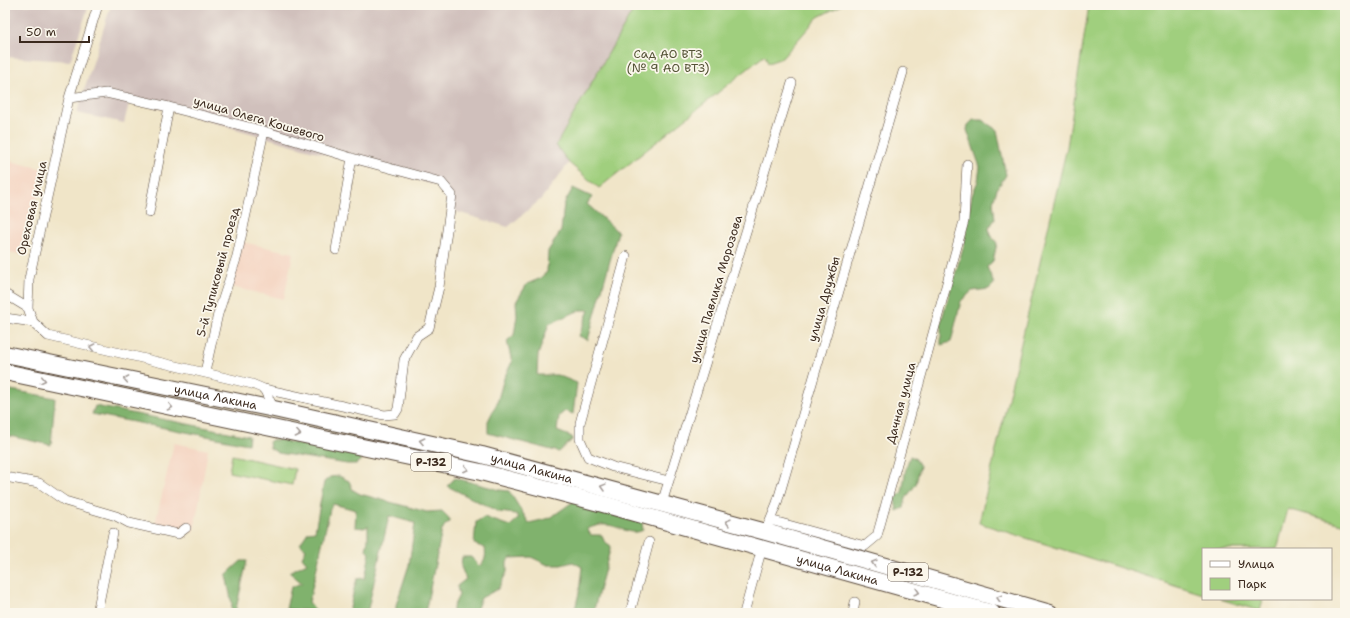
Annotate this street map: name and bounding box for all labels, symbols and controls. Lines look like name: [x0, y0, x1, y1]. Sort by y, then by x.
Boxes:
scale bar: [20, 18, 89, 44]
text: 50 m: [26, 24, 56, 40]
park label: Сад АО ВТЗ (№ 9 АО ВТЗ): [626, 46, 710, 76]
street label: улица Олега Кошевого: [192, 93, 326, 145]
street label: Ореховая улица: [13, 159, 51, 257]
street label: 5-й Тупиковый проезд: [193, 205, 243, 339]
street label: улица Павлика Морозова: [686, 212, 746, 365]
street label: улица Дружбы: [804, 255, 844, 343]
one-way arrow: [88, 343, 95, 351]
street label: Дачная улица: [882, 360, 920, 446]
one-way arrow: [40, 375, 46, 383]
one-way arrow: [123, 376, 129, 384]
street label: улица Лакина: [173, 381, 259, 413]
one-way arrow: [167, 402, 173, 410]
one-way arrow: [294, 429, 301, 437]
one-way arrow: [419, 438, 426, 446]
street label: улица Лакина: [489, 450, 575, 487]
road number: Р-132: [411, 453, 451, 471]
one-way arrow: [463, 465, 469, 473]
one-way arrow: [599, 483, 606, 492]
one-way arrow: [725, 518, 731, 526]
legend: [1202, 548, 1332, 600]
street label: улица Лакина: [795, 551, 881, 589]
text: Улица: [1238, 556, 1275, 572]
one-way arrow: [871, 559, 878, 568]
road number: Р-132: [888, 563, 928, 581]
text: Парк: [1238, 576, 1267, 592]
one-way arrow: [913, 587, 920, 596]
one-way arrow: [996, 595, 1003, 603]

